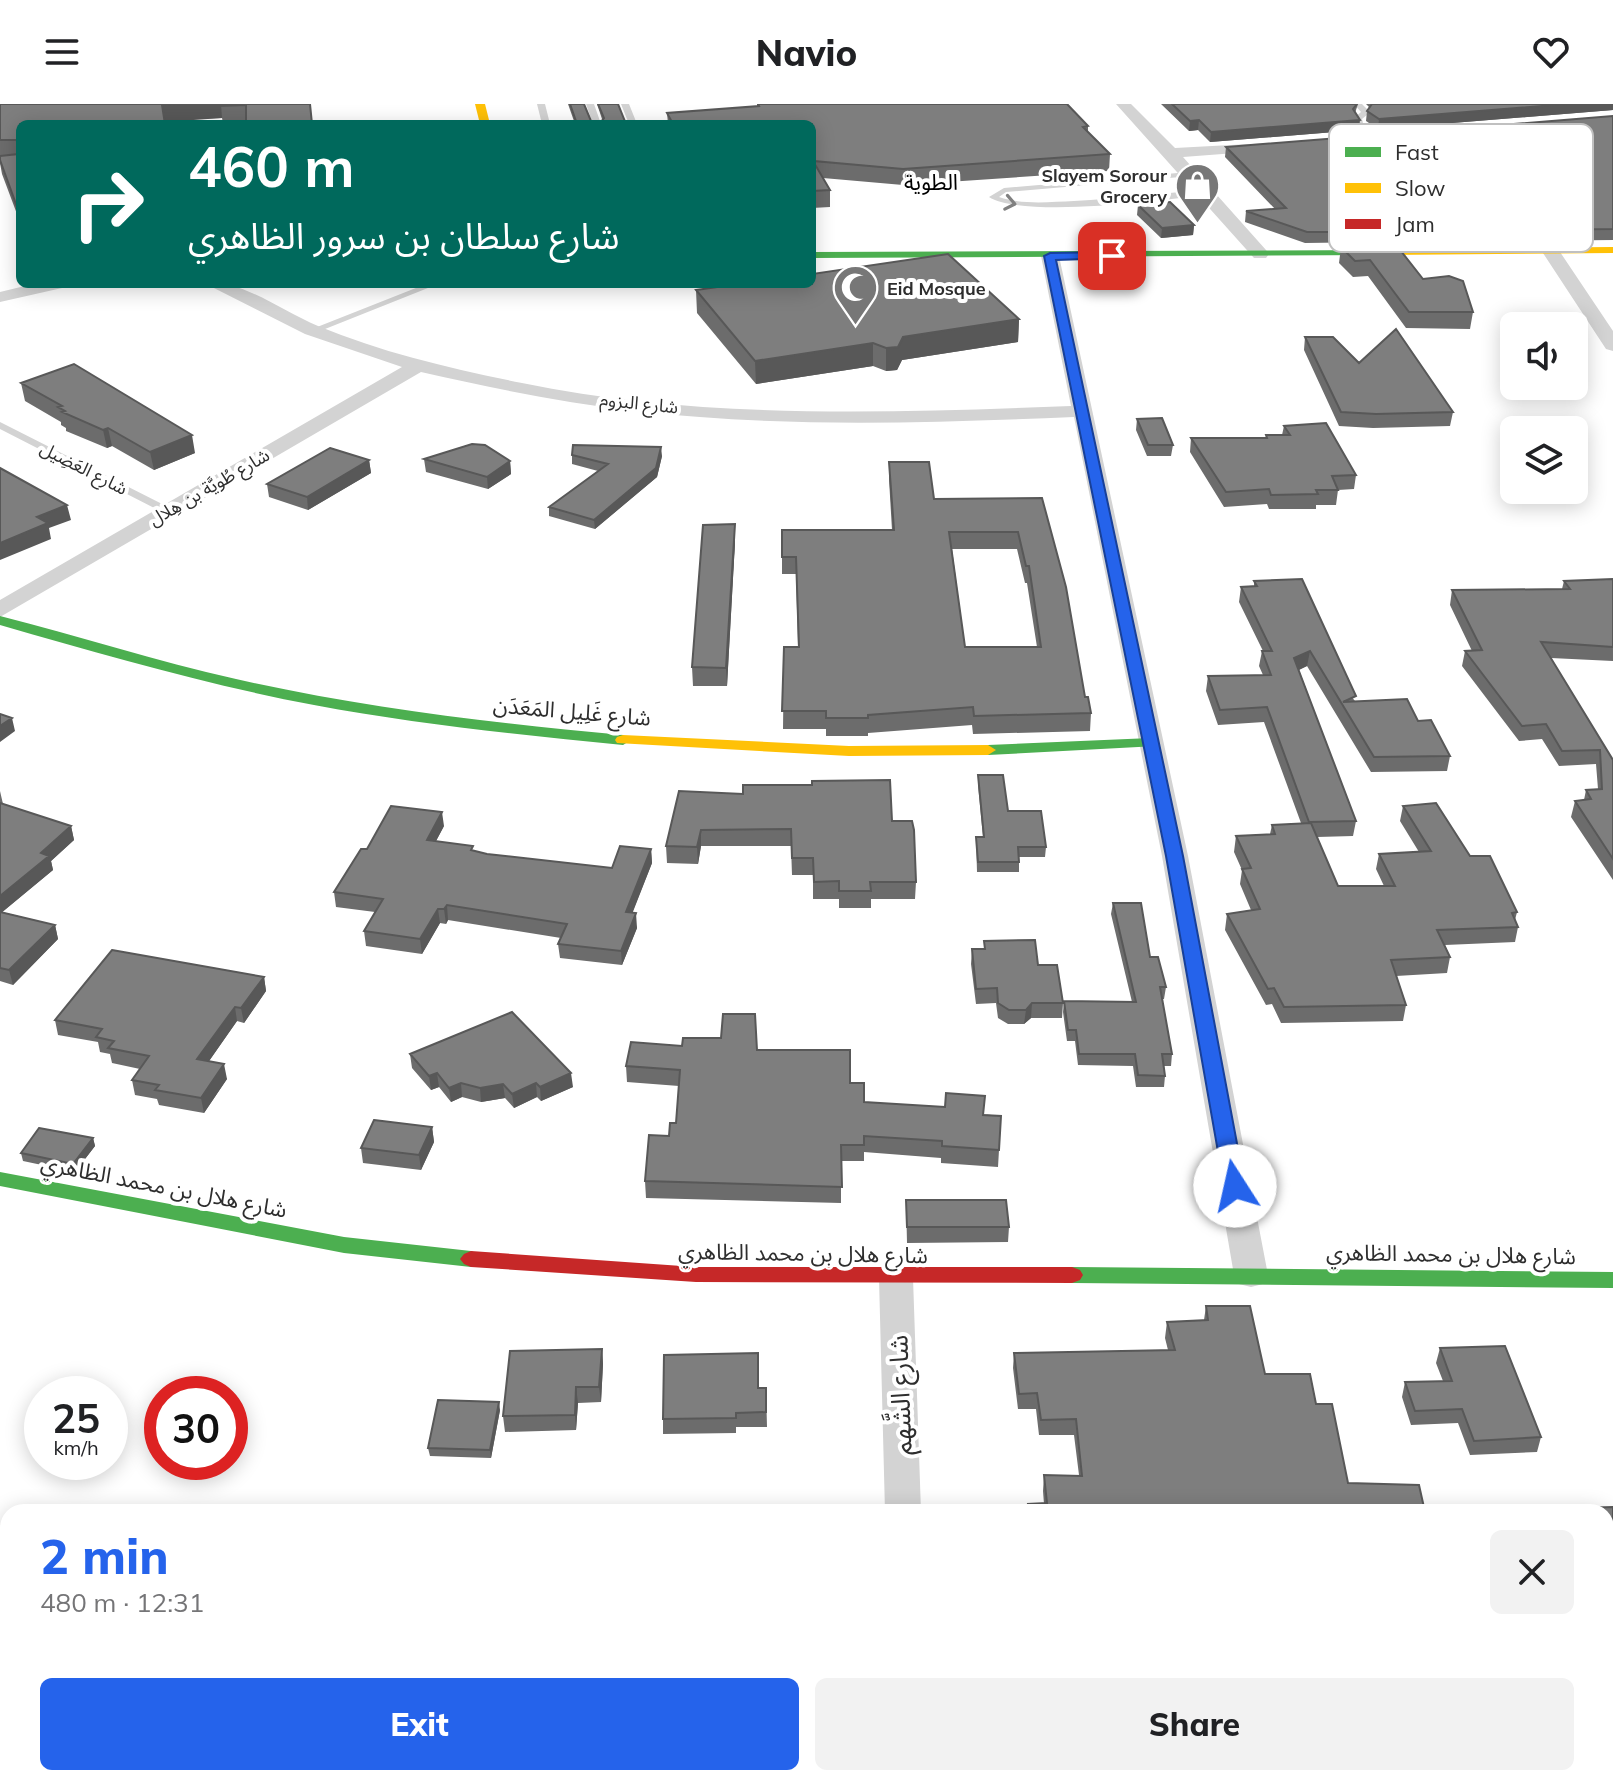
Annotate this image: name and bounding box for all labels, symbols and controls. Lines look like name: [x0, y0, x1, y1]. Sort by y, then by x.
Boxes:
icon: menu: [40, 30, 84, 74]
text: Navio: [756, 30, 857, 75]
icon: heart: [1529, 30, 1573, 74]
legend: [1329, 124, 1593, 252]
text: 460 m: [188, 131, 355, 201]
text: Fast: [1395, 138, 1439, 166]
icon: right: [56, 152, 160, 256]
shop icon: Slayem Sorour Grocery: [1174, 161, 1222, 224]
place label: Slayem Sorour Grocery: [1041, 164, 1168, 208]
district label: الطوية: [904, 168, 958, 196]
text: Slow: [1395, 174, 1445, 202]
one-way arrow: [1003, 194, 1016, 211]
text: Jam: [1395, 210, 1435, 238]
text: شارع سلطان بن سرور الظاهري: [188, 213, 619, 258]
pin: [1078, 222, 1146, 290]
icon: arrive: [1090, 234, 1134, 278]
mosque icon: Eid Mosque: [832, 264, 880, 327]
place label: Eid Mosque: [887, 277, 986, 300]
map controls: [1500, 312, 1588, 504]
button: sound: [1500, 312, 1588, 400]
street label: شارع البزوم: [598, 387, 679, 422]
button: layers: [1500, 416, 1588, 504]
street label: شارع العَضِيل: [35, 436, 132, 502]
street label: شارع طُويَّة بن هِلال: [145, 443, 275, 533]
street label: شارع غَلِيل المَعَدَن: [492, 690, 652, 735]
position arrow: [1193, 1144, 1277, 1228]
street label: شارع هلال بن محمد الظاهري: [38, 1148, 289, 1227]
street label: شارع هلال بن محمد الظاهري: [678, 1237, 928, 1272]
street label: شارع هلال بن محمد الظاهري: [1326, 1238, 1576, 1273]
street label: شارع الشَّهم: [878, 1334, 923, 1456]
speed limit sign: 30: [144, 1376, 248, 1480]
text: 25: [52, 1393, 100, 1443]
text: km/h: [53, 1435, 99, 1460]
text: 2 min: [40, 1526, 169, 1586]
button: close: [1490, 1530, 1574, 1614]
text: 480 m · 12:31: [40, 1586, 204, 1619]
button: Exit: [40, 1678, 799, 1770]
button: Share: [815, 1678, 1574, 1770]

